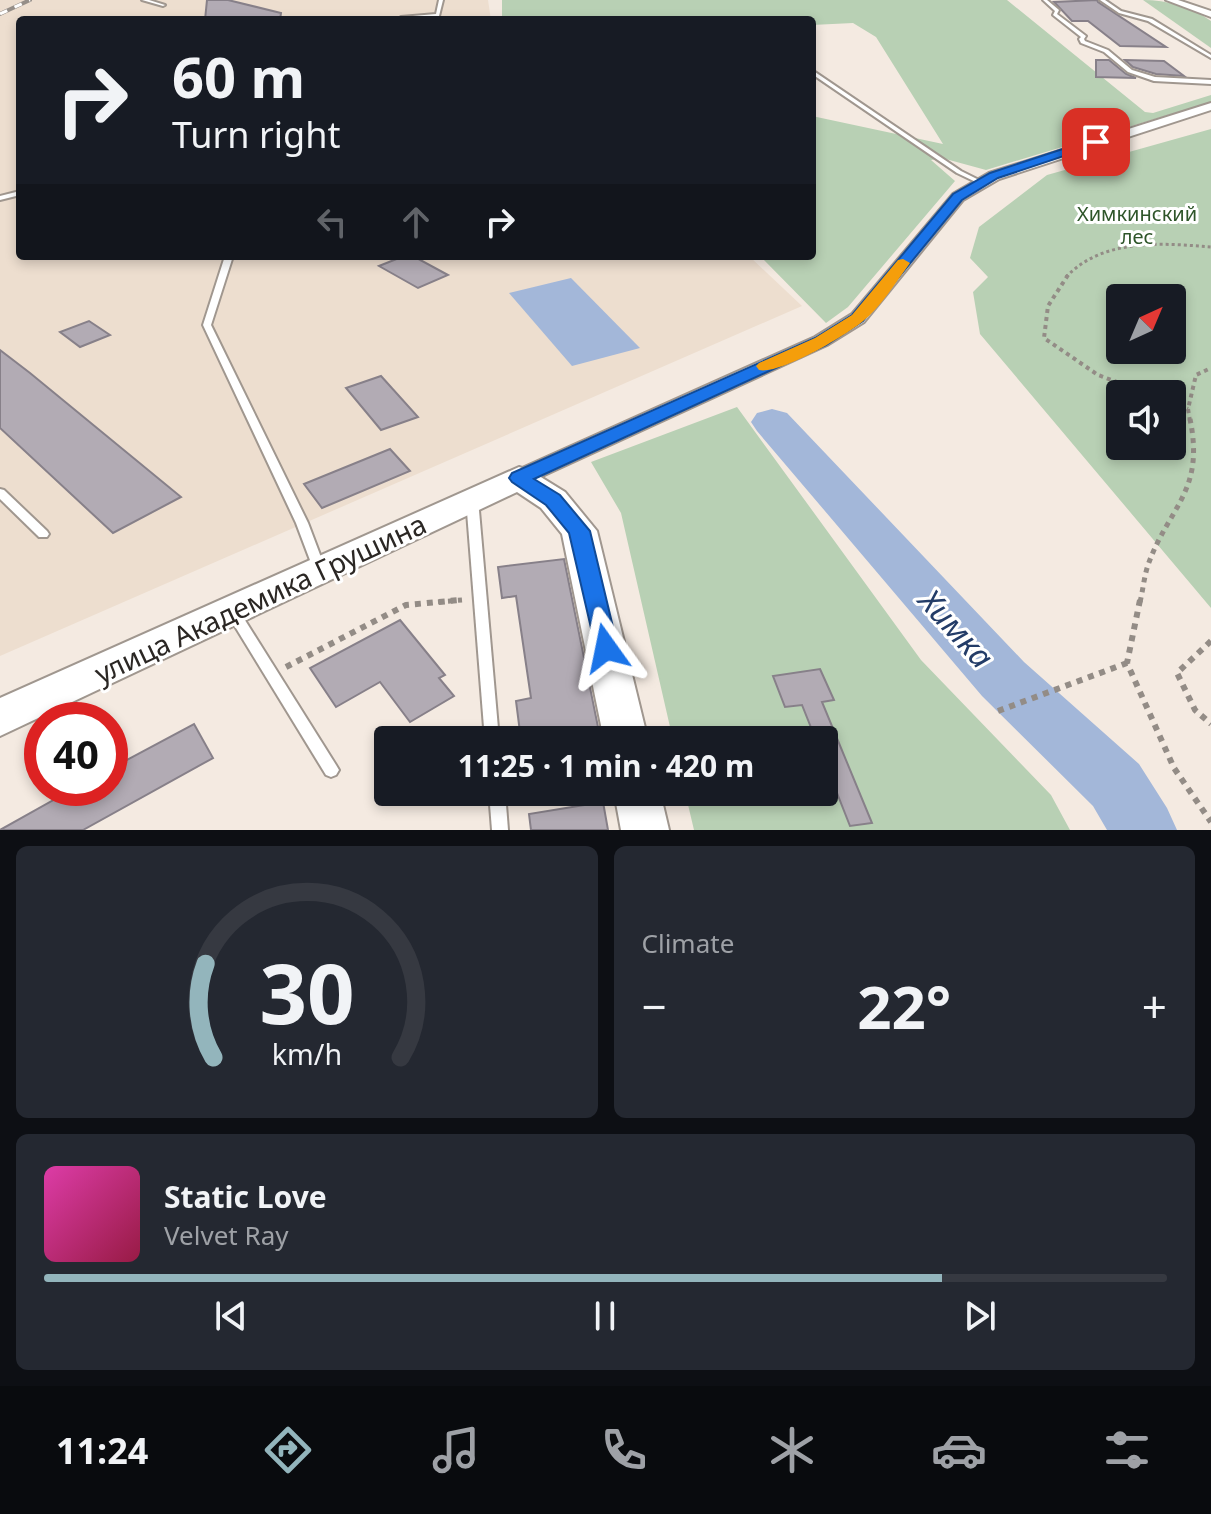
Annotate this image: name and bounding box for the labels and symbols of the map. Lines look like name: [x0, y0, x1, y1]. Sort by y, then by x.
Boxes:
pin: [1062, 108, 1130, 176]
park label: Химкинский лес: [1077, 200, 1197, 250]
north arrow: [1106, 284, 1186, 364]
street label: улица Академика Грушина: [88, 504, 432, 692]
water label: Химка: [909, 578, 1004, 677]
position arrow: [564, 606, 648, 690]
speed limit sign: 40: [24, 702, 128, 806]

